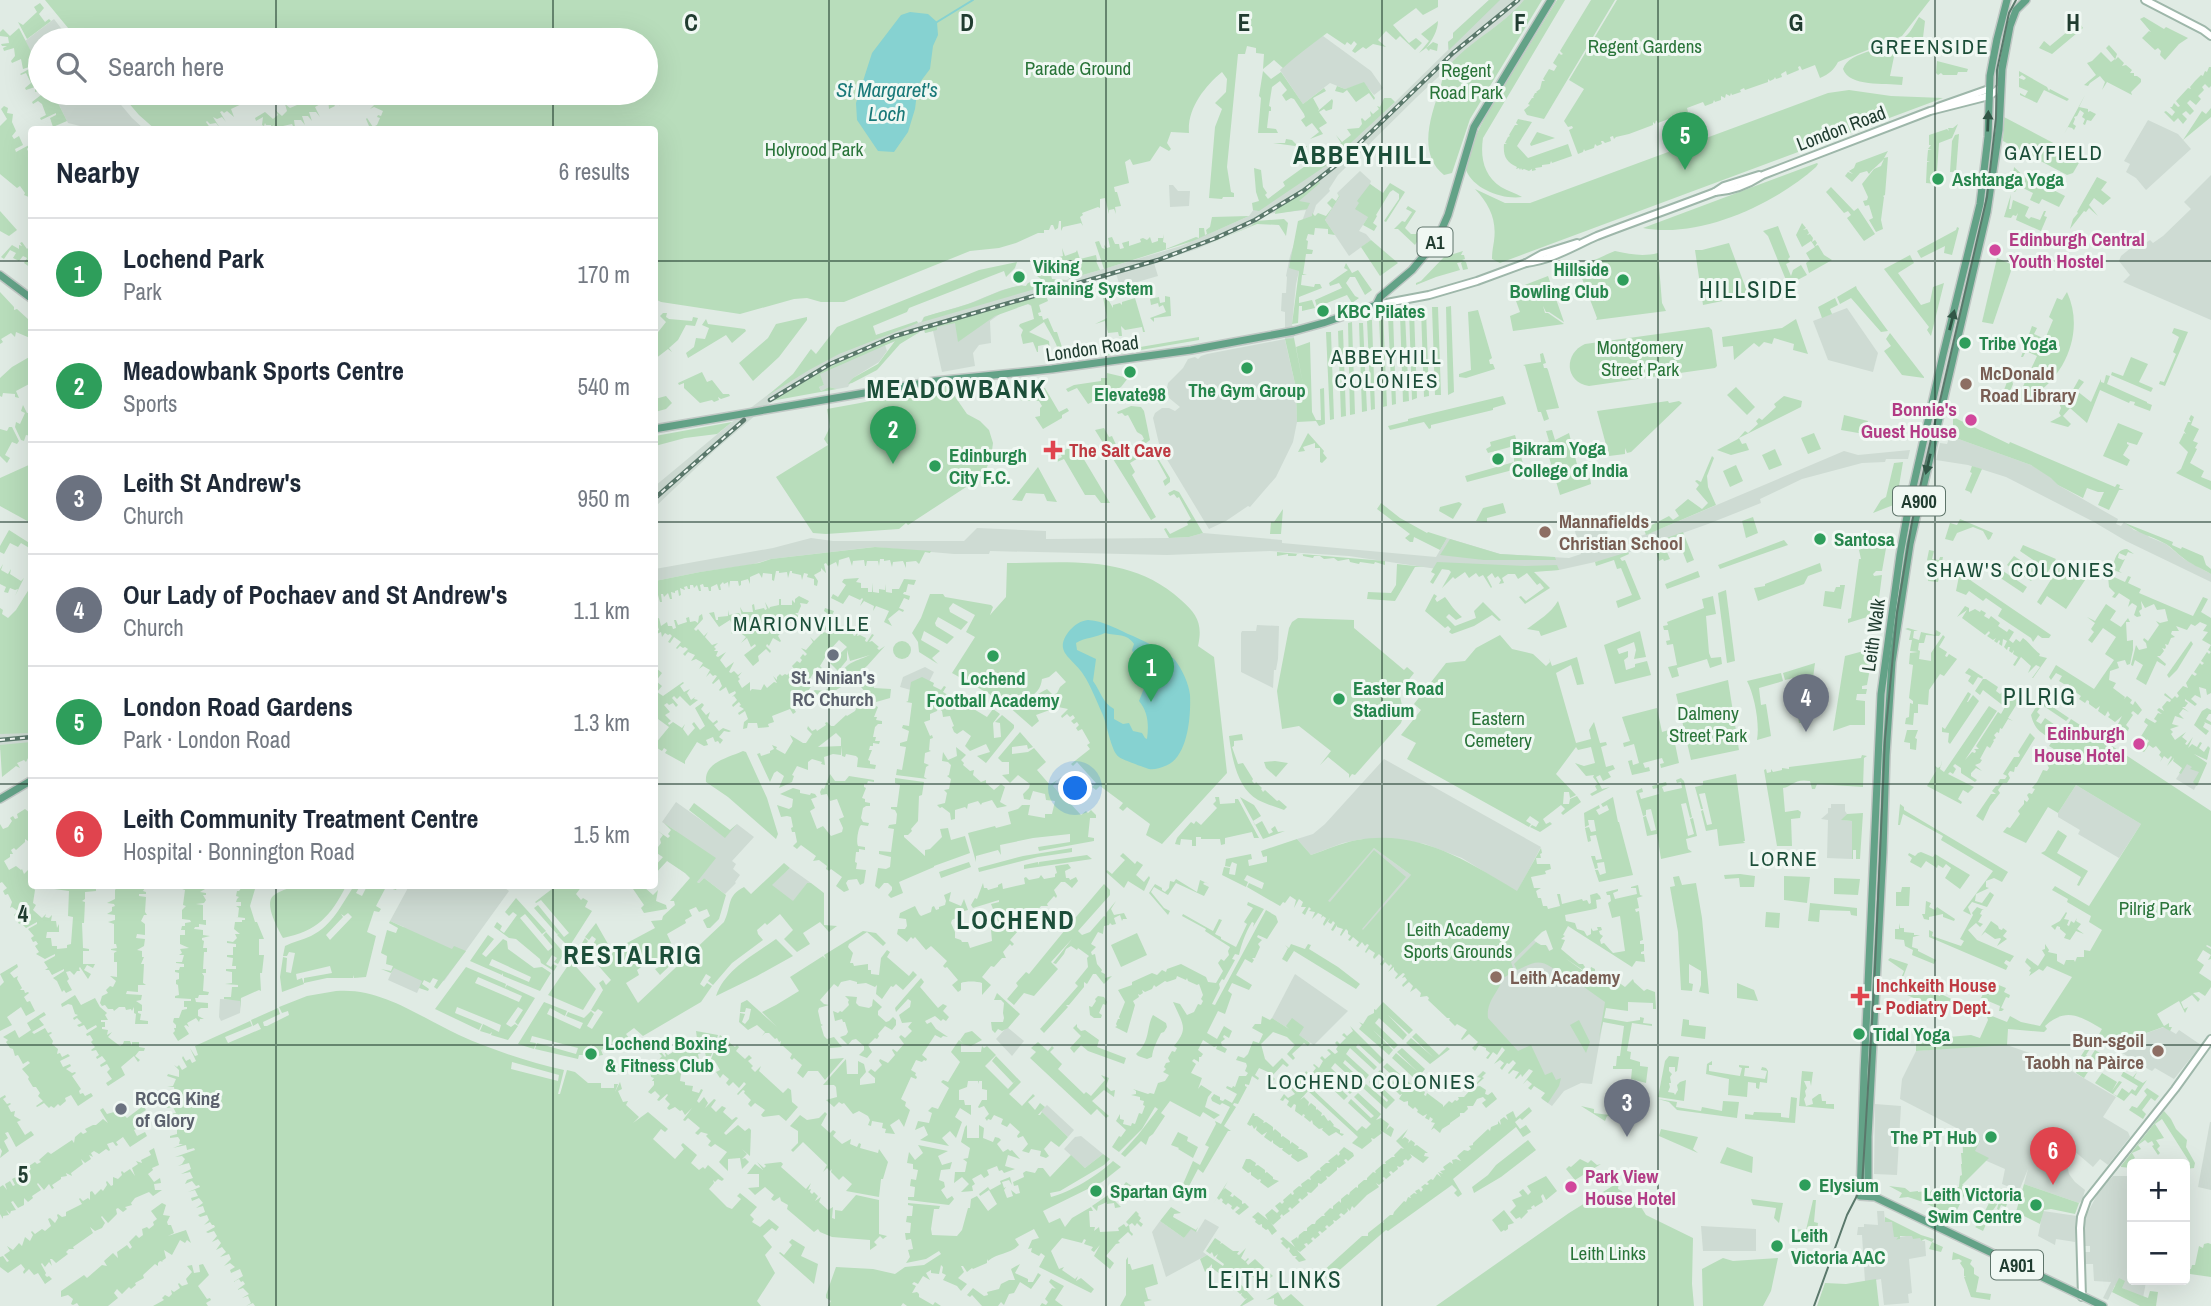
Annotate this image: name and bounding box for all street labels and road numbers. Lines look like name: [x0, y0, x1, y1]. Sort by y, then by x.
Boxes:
street label: London Road: [1793, 99, 1889, 157]
road number: A1: [1418, 228, 1452, 256]
street label: London Road: [1044, 329, 1140, 367]
road number: A900: [1893, 486, 1945, 516]
street label: Leith Walk: [1855, 597, 1891, 673]
road number: A901: [1991, 1250, 2043, 1280]

